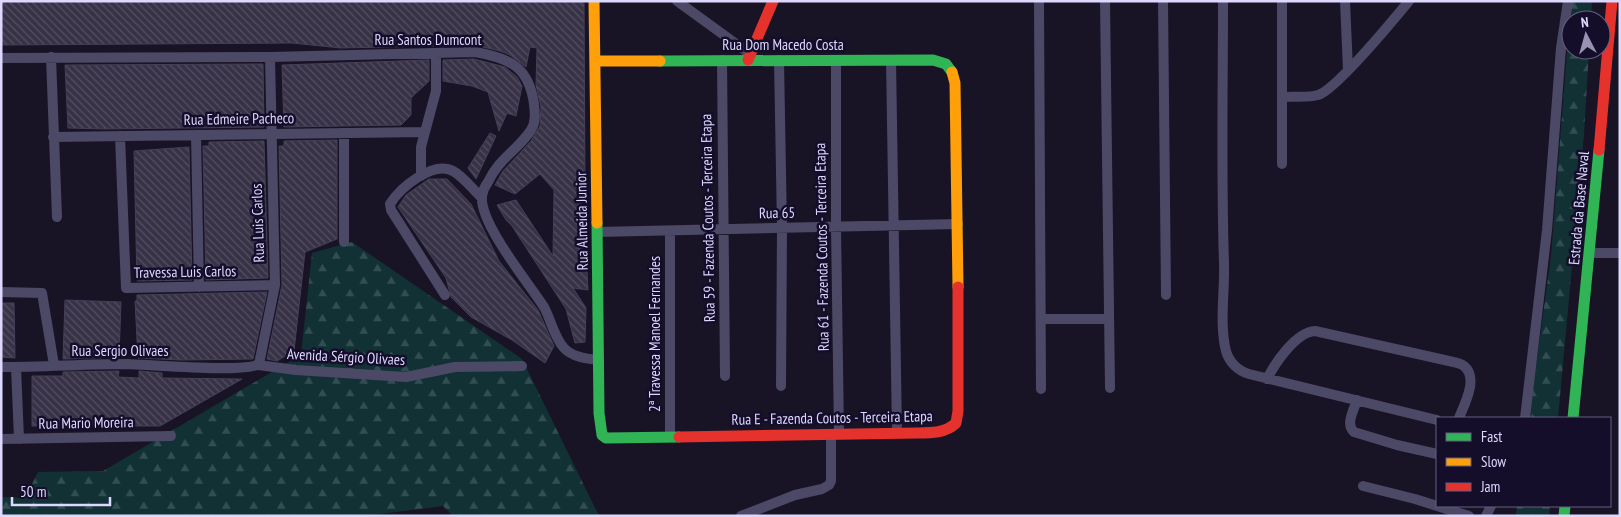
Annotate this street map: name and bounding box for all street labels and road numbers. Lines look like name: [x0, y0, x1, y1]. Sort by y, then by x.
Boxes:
street label: Rua Santos Dumcont: [374, 30, 482, 49]
street label: Rua Dom Macedo Costa: [722, 35, 844, 54]
street label: Rua Edmeire Pacheco: [184, 108, 294, 129]
street label: Rua 59 - Fazenda Coutos - Terceira Etapa: [696, 114, 719, 322]
street label: Rua 61 - Fazenda Coutos - Terceira Etapa: [810, 143, 833, 351]
street label: Estrada da Base Naval: [1564, 150, 1593, 266]
street label: Rua Almeida Junior: [571, 171, 592, 270]
street label: Rua Luis Carlos: [247, 183, 268, 263]
street label: Rua 65: [759, 203, 795, 222]
street label: 2ª Travessa Manoel Fernandes: [645, 256, 664, 412]
street label: Travessa Luis Carlos: [133, 261, 237, 282]
street label: Rua Sergio Olivaes: [71, 341, 169, 360]
street label: Avenida Sérgio Olivaes: [286, 344, 406, 369]
street label: Rua E - Fazenda Coutos - Terceira Etapa: [731, 406, 933, 429]
street label: Rua Mario Moreira: [38, 412, 134, 433]

